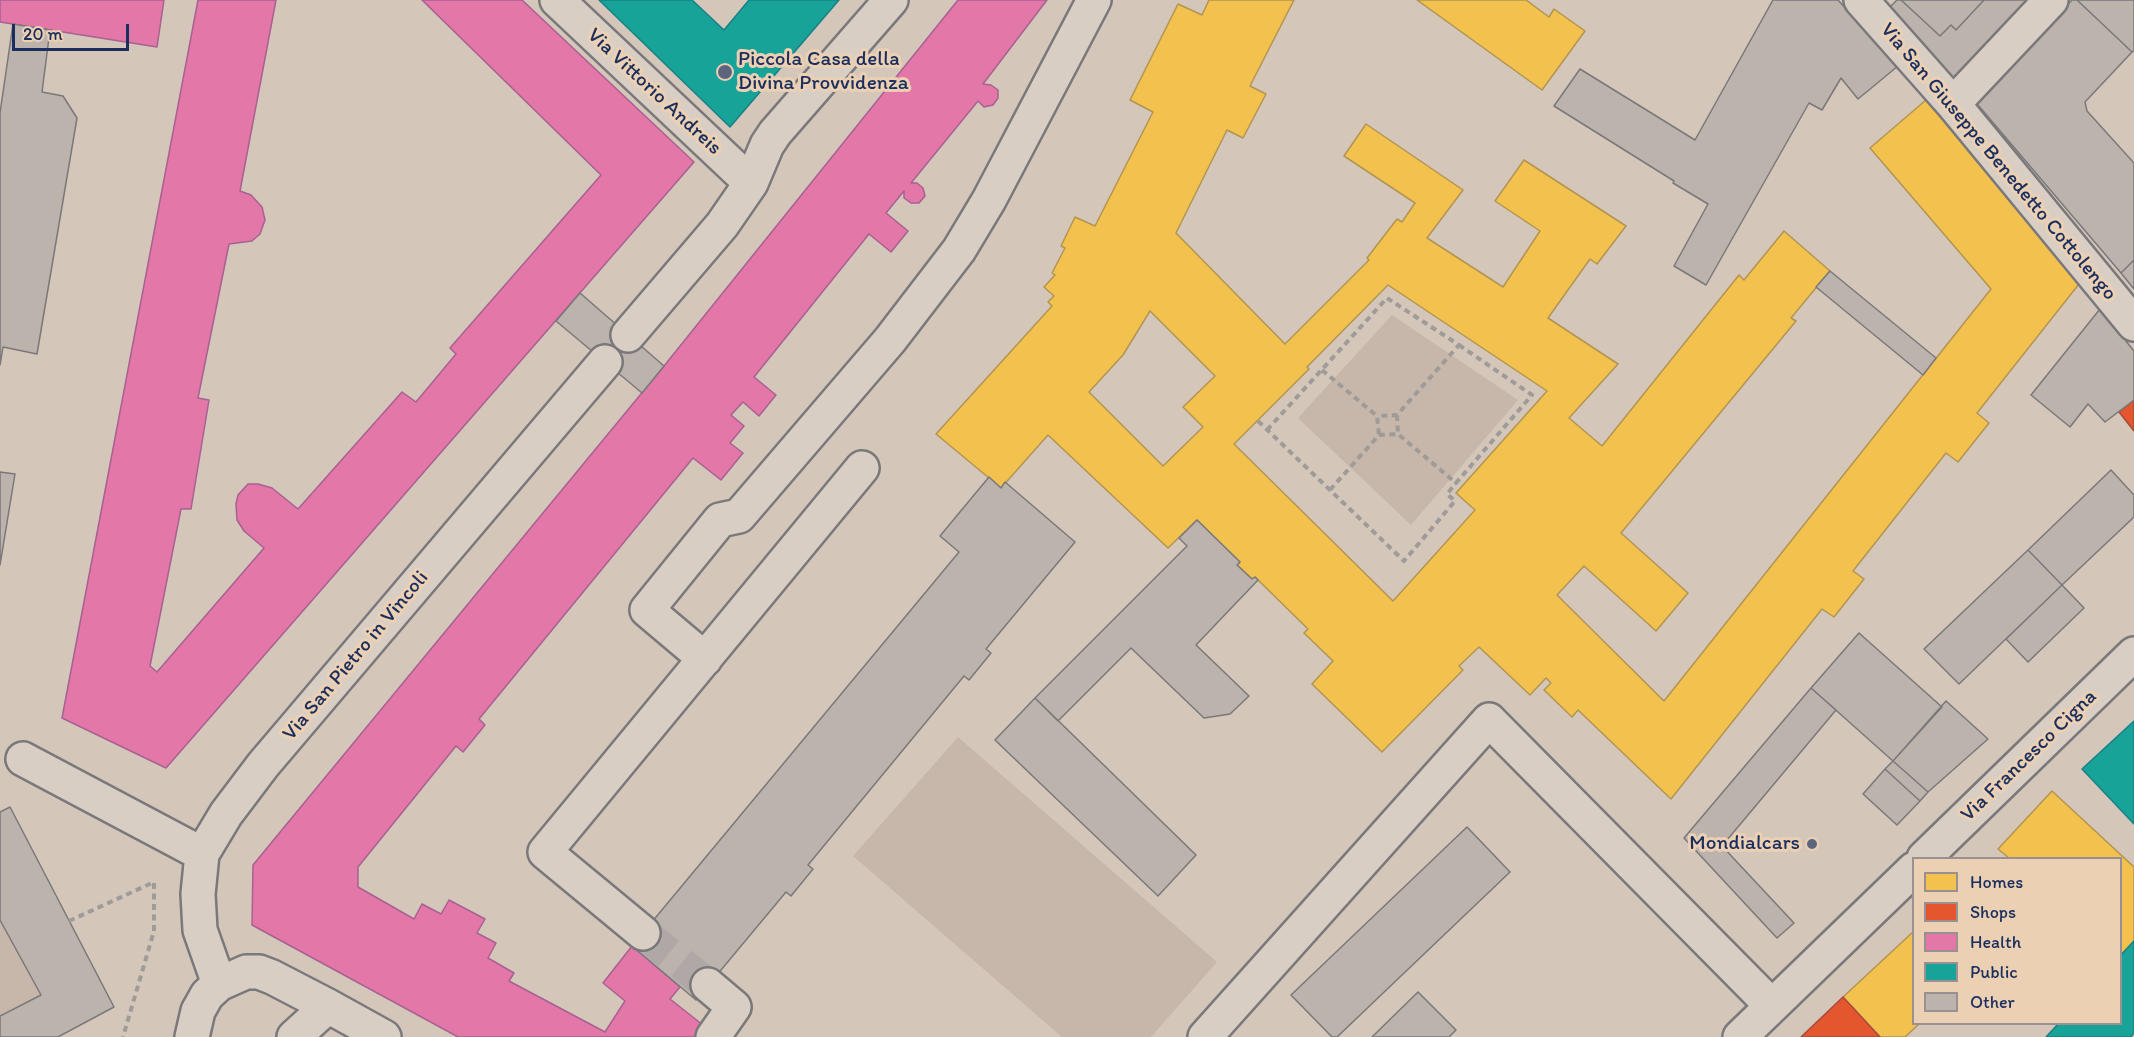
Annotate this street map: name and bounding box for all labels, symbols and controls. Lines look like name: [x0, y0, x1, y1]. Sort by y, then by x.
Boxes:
scale bar: [15, 12, 132, 50]
street label: Via San Giuseppe Benedetto Cottolengo: [1874, 18, 2122, 306]
text: 20 m: [23, 23, 63, 45]
street label: Via Vittorio Andreis: [581, 23, 727, 161]
place label: Piccola Casa della Divina Provvidenza: [738, 47, 909, 97]
marker: Piccola Casa della Divina Provvidenza: [716, 63, 734, 81]
street label: Via San Pietro in Vincoli: [278, 566, 434, 746]
street label: Via Francesco Cigna: [1956, 685, 2102, 827]
place label: Mondialcars: [1689, 831, 1800, 857]
marker: Mondialcars: [1805, 837, 1819, 851]
legend: [1912, 857, 2122, 1025]
text: Homes: [1970, 871, 2023, 893]
text: Shops: [1970, 901, 2016, 923]
text: Health: [1970, 931, 2021, 953]
text: Public: [1970, 961, 2018, 983]
text: Other: [1970, 991, 2015, 1013]

